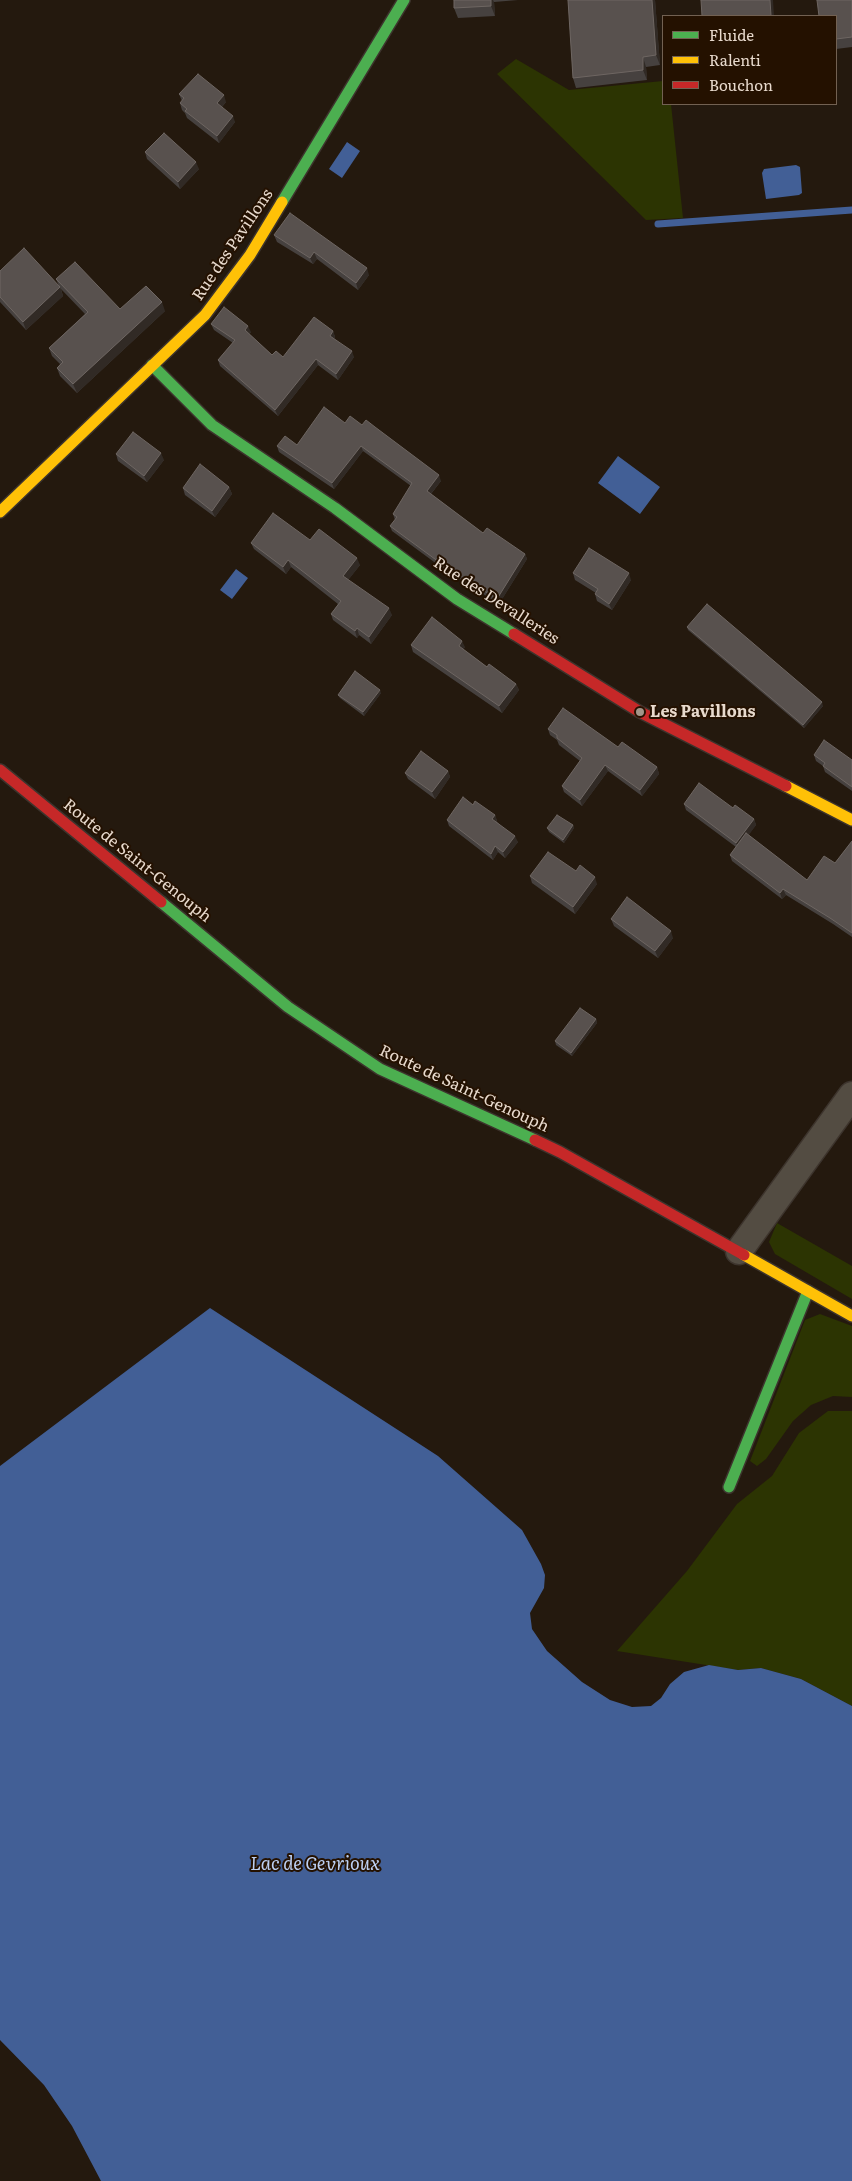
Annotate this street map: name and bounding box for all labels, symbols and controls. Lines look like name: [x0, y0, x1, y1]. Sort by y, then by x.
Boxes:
legend: [662, 15, 837, 105]
text: Fluide: [709, 23, 754, 46]
text: Ralenti: [709, 48, 761, 71]
text: Bouchon: [709, 73, 773, 96]
street label: Rue des Pavillons: [189, 186, 277, 304]
street label: Rue des Devalleries: [430, 553, 562, 649]
place label: Les Pavillons: [650, 702, 756, 722]
marker: Les Pavillons: [634, 706, 646, 718]
street label: Route de Saint-Genouph: [59, 795, 215, 927]
street label: Route de Saint-Genouph: [376, 1041, 552, 1137]
water label: Lac de Gevrioux: [250, 1854, 380, 1876]

